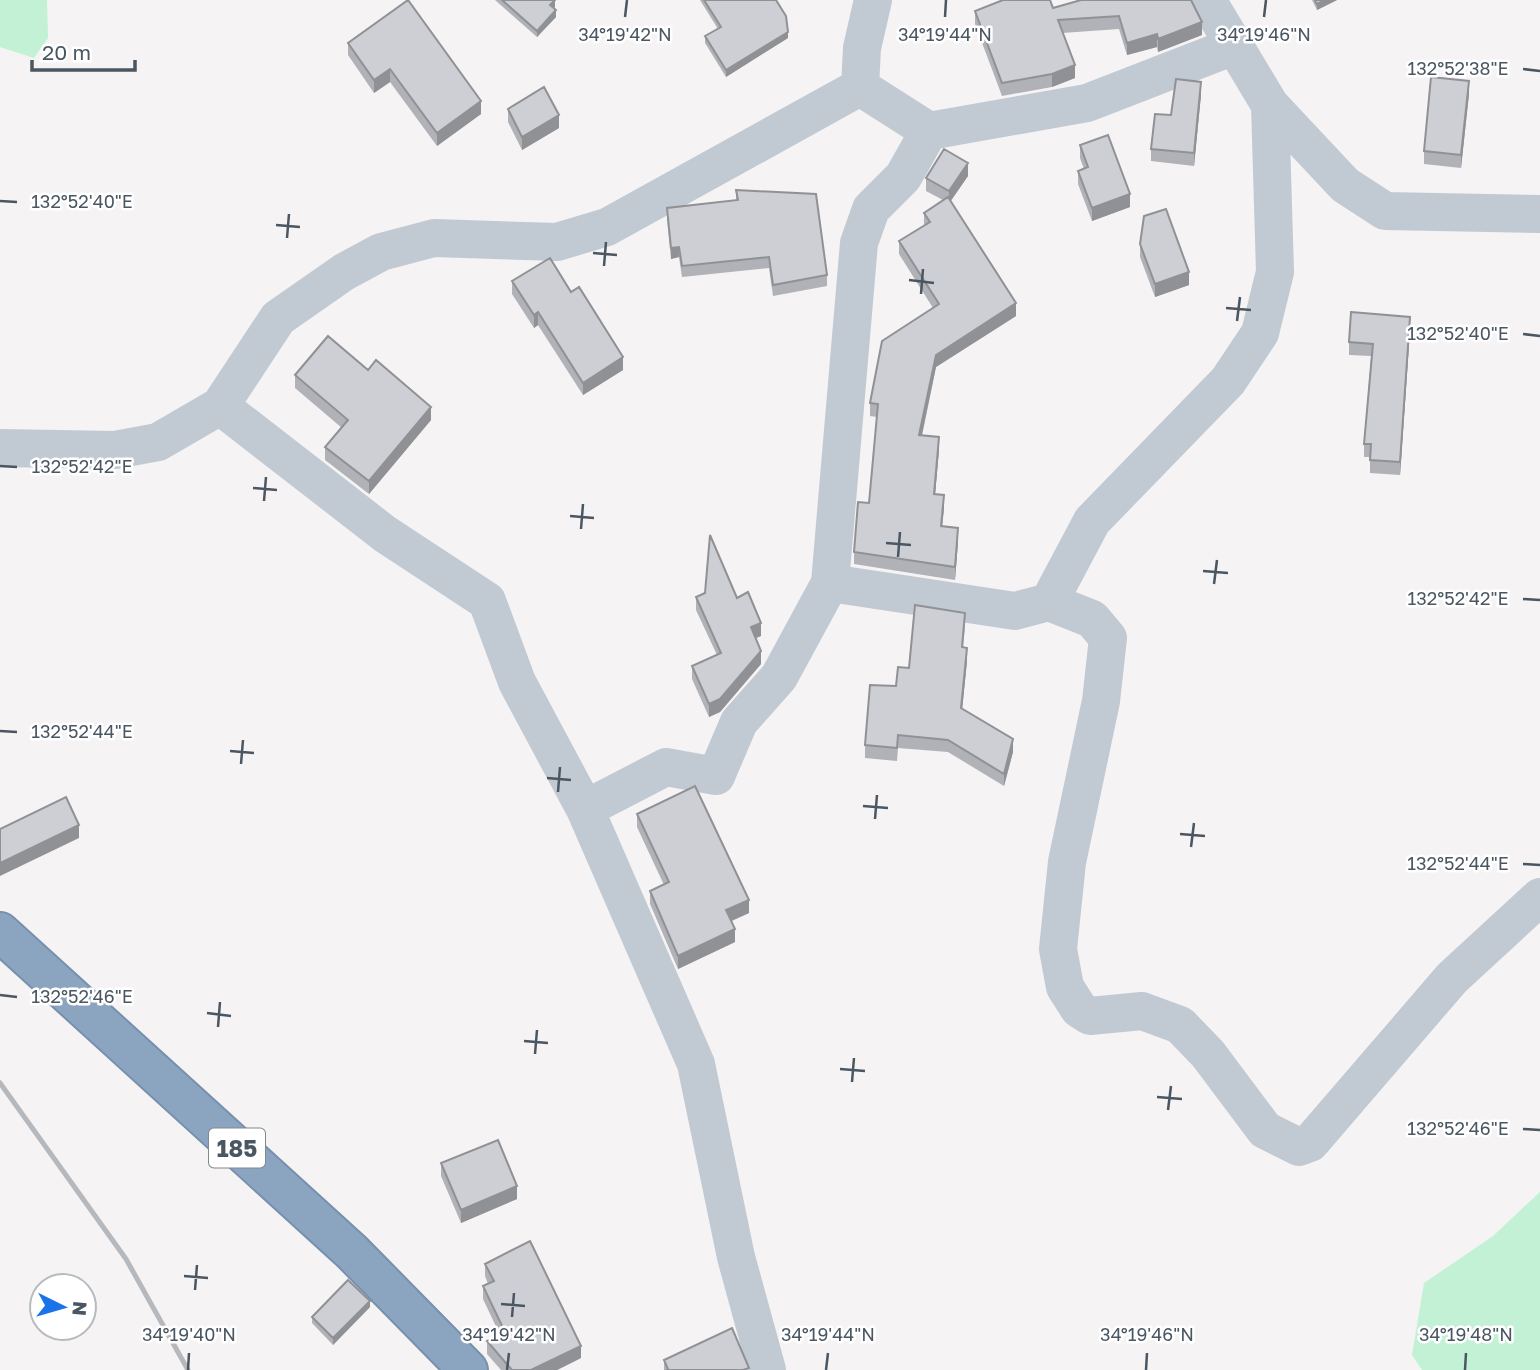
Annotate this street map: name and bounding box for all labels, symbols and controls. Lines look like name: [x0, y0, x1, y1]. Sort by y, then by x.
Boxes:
text: 34°19'42"N: [578, 23, 672, 45]
text: 34°19'44"N: [898, 23, 992, 45]
text: 34°19'46"N: [1217, 23, 1311, 45]
scale bar: [32, 28, 135, 72]
text: 20 m: [42, 39, 91, 65]
text: 132°52'38"E: [1407, 57, 1509, 79]
text: 132°52'40"E: [31, 190, 133, 212]
text: 132°52'40"E: [1407, 322, 1509, 344]
text: 132°52'42"E: [32, 455, 132, 477]
text: 132°52'42"E: [1408, 587, 1508, 609]
text: 132°52'44"E: [31, 720, 133, 742]
text: 132°52'44"E: [1407, 852, 1509, 874]
text: 132°52'46"E: [31, 985, 133, 1007]
text: 132°52'46"E: [1407, 1117, 1509, 1139]
road number: 185: [209, 1128, 265, 1168]
north arrow: [28, 1272, 98, 1342]
text: N: [68, 1300, 93, 1317]
text: 34°19'40"N: [142, 1323, 236, 1345]
text: 34°19'42"N: [462, 1323, 556, 1345]
text: 34°19'44"N: [781, 1323, 875, 1345]
text: 34°19'46"N: [1100, 1323, 1194, 1345]
text: 34°19'48"N: [1419, 1323, 1513, 1345]

